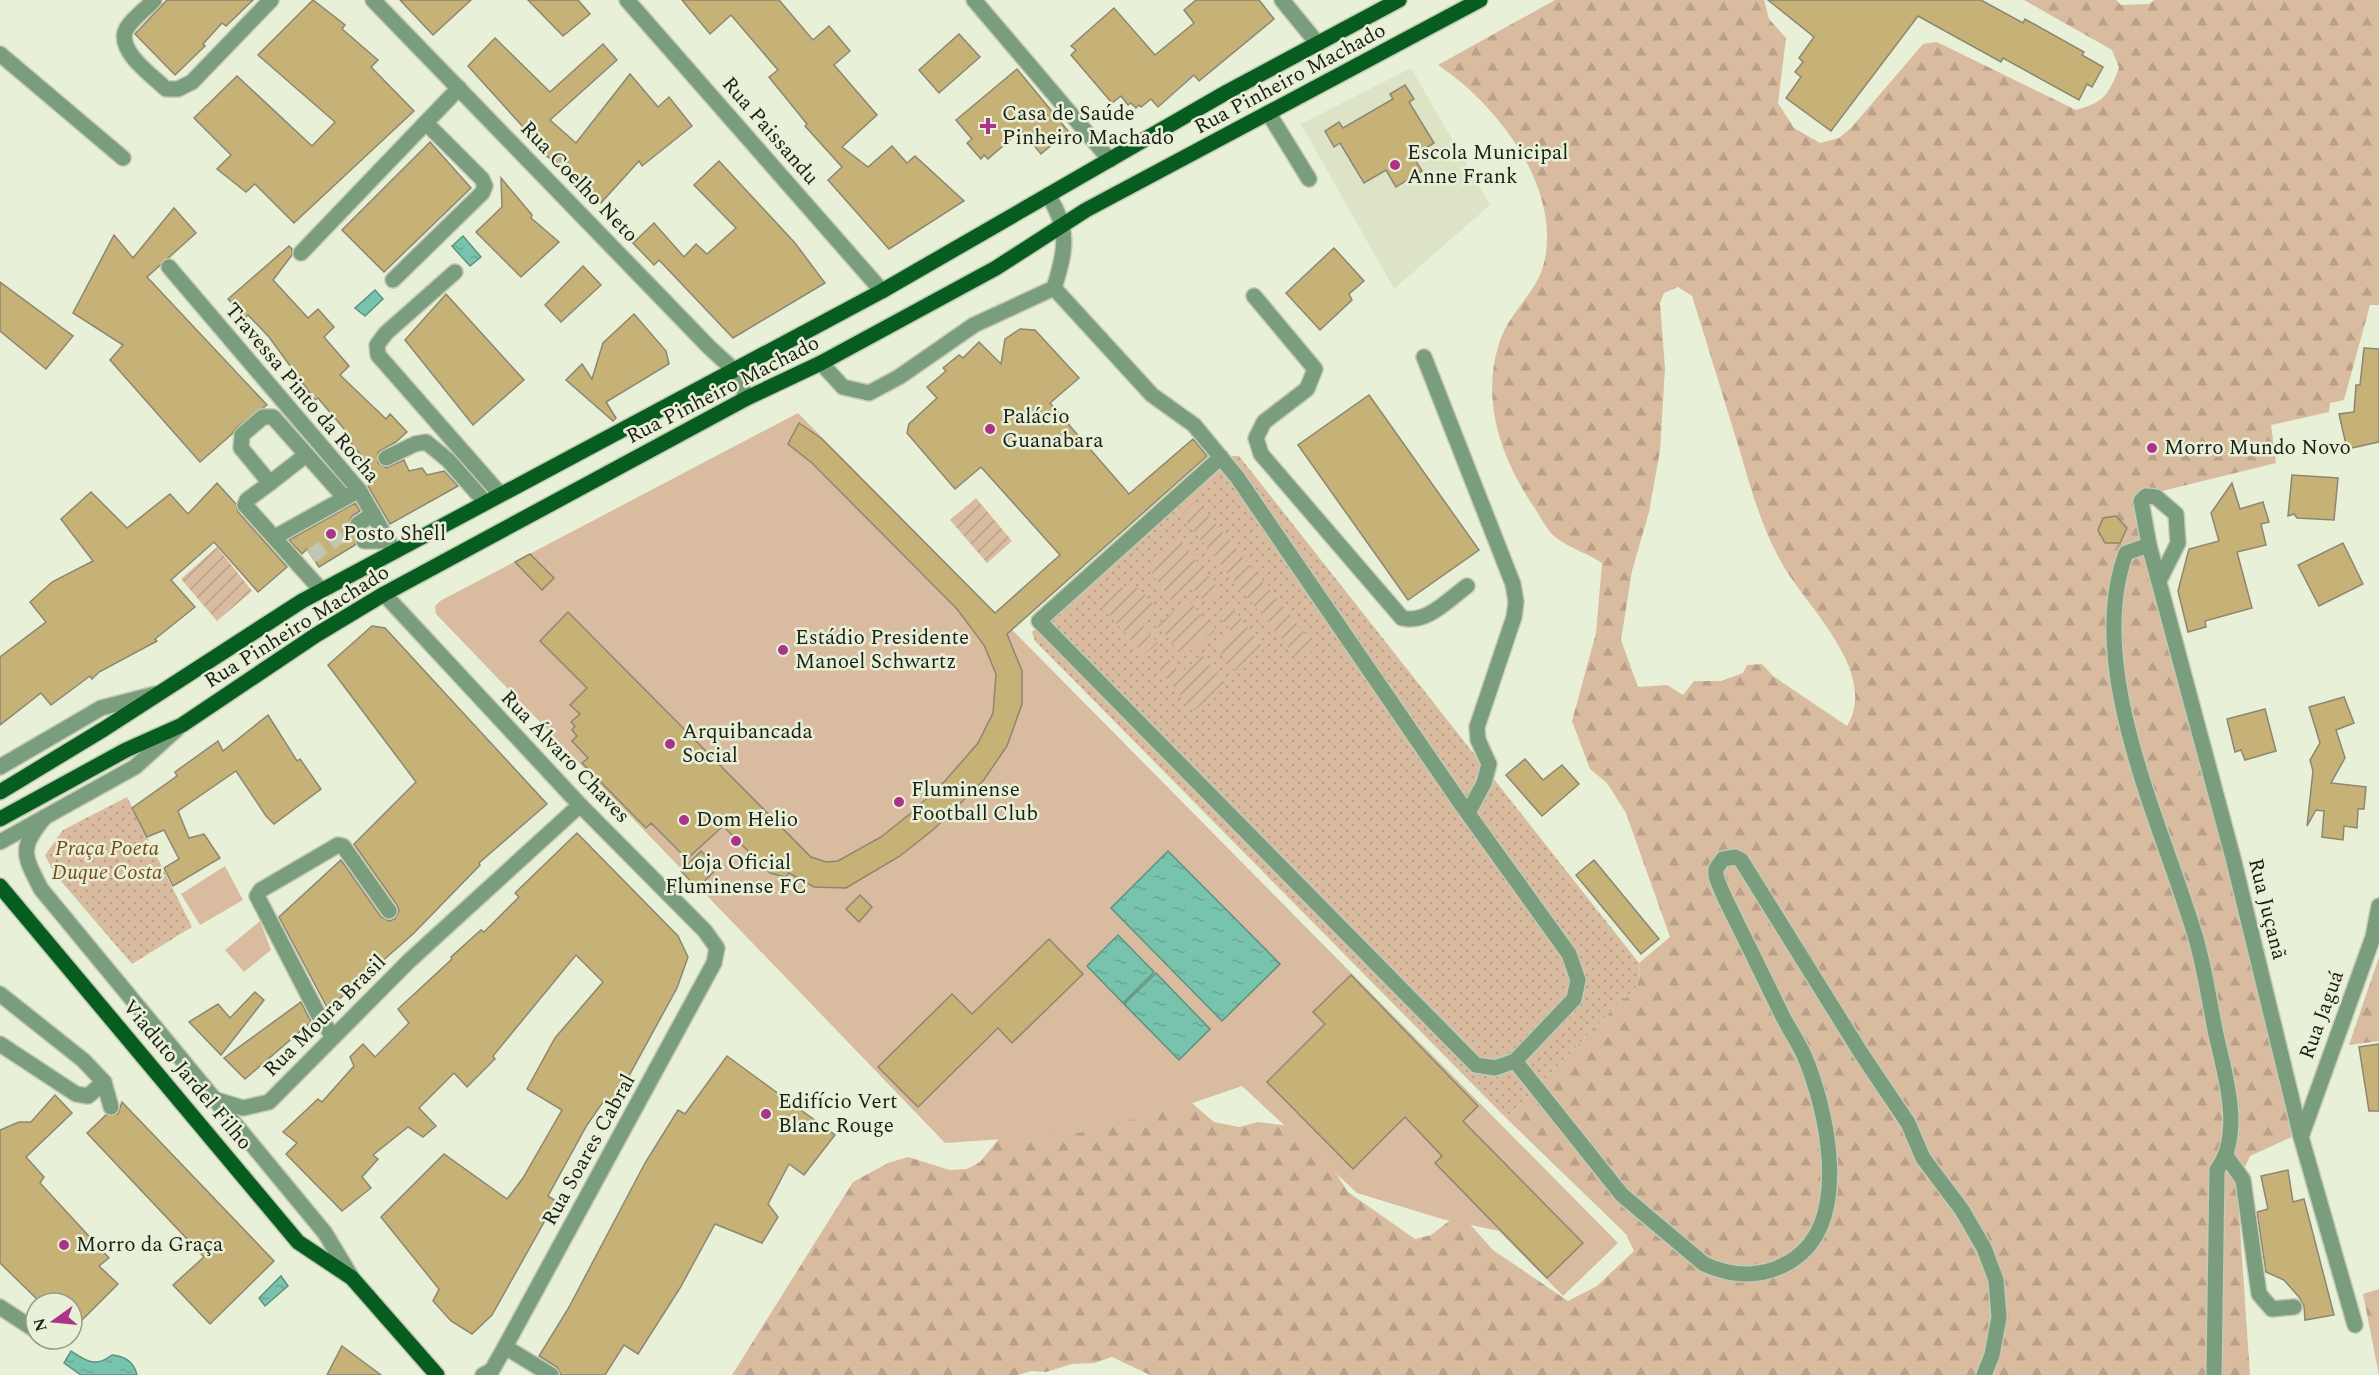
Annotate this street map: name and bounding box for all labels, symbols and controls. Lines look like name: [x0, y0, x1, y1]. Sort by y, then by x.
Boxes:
street label: Rua Pinheiro Machado: [1188, 15, 1392, 143]
street label: Rua Paissandu: [714, 70, 826, 193]
place label: Casa de Saúde Pinheiro Machado: [1002, 98, 1174, 154]
street label: Rua Coelho Neto: [512, 114, 646, 250]
marker: Casa de Saúde Pinheiro Machado: [979, 117, 997, 135]
place label: Escola Municipal Anne Frank: [1407, 137, 1568, 193]
marker: Escola Municipal Anne Frank: [1388, 158, 1402, 172]
street label: Travessa Pinto da Rocha: [217, 296, 388, 491]
street label: Rua Pinheiro Machado: [621, 327, 825, 453]
place label: Palácio Guanabara: [1002, 401, 1104, 457]
marker: Palácio Guanabara: [983, 422, 997, 436]
place label: Morro Mundo Novo: [2164, 432, 2351, 464]
marker: Morro Mundo Novo: [2145, 441, 2159, 455]
place label: Posto Shell: [343, 518, 446, 550]
marker: Posto Shell: [324, 527, 338, 541]
street label: Rua Pinheiro Machado: [198, 557, 396, 697]
place label: Estádio Presidente Manoel Schwartz: [795, 622, 969, 678]
marker: Estádio Presidente Manoel Schwartz: [776, 643, 790, 657]
street label: Rua Álvaro Chaves: [493, 683, 637, 831]
place label: Arquibancada Social: [682, 716, 814, 772]
marker: Arquibancada Social: [663, 737, 677, 751]
place label: Fluminense Football Club: [911, 774, 1038, 830]
marker: Fluminense Football Club: [892, 795, 906, 809]
place label: Dom Helio: [696, 804, 798, 836]
marker: Dom Helio: [677, 813, 691, 827]
park label: Praça Poeta Duque Costa: [52, 833, 163, 889]
marker: Loja Oficial Fluminense FC: [729, 834, 743, 848]
place label: Loja Oficial Fluminense FC: [665, 847, 807, 903]
street label: Rua Juçanã: [2239, 855, 2295, 964]
street label: Rua Moura Brasil: [256, 947, 394, 1085]
street label: Rua Jaguá: [2291, 965, 2353, 1064]
street label: Viaduto Jardel Filho: [114, 993, 260, 1157]
street label: Rua Soares Cabral: [534, 1068, 644, 1232]
place label: Edifício Vert Blanc Rouge: [778, 1086, 897, 1142]
marker: Edifício Vert Blanc Rouge: [759, 1107, 773, 1121]
place label: Morro da Graça: [76, 1229, 224, 1261]
marker: Morro da Graça: [57, 1238, 71, 1252]
north arrow: [24, 1291, 84, 1351]
text: N: [27, 1315, 54, 1334]

